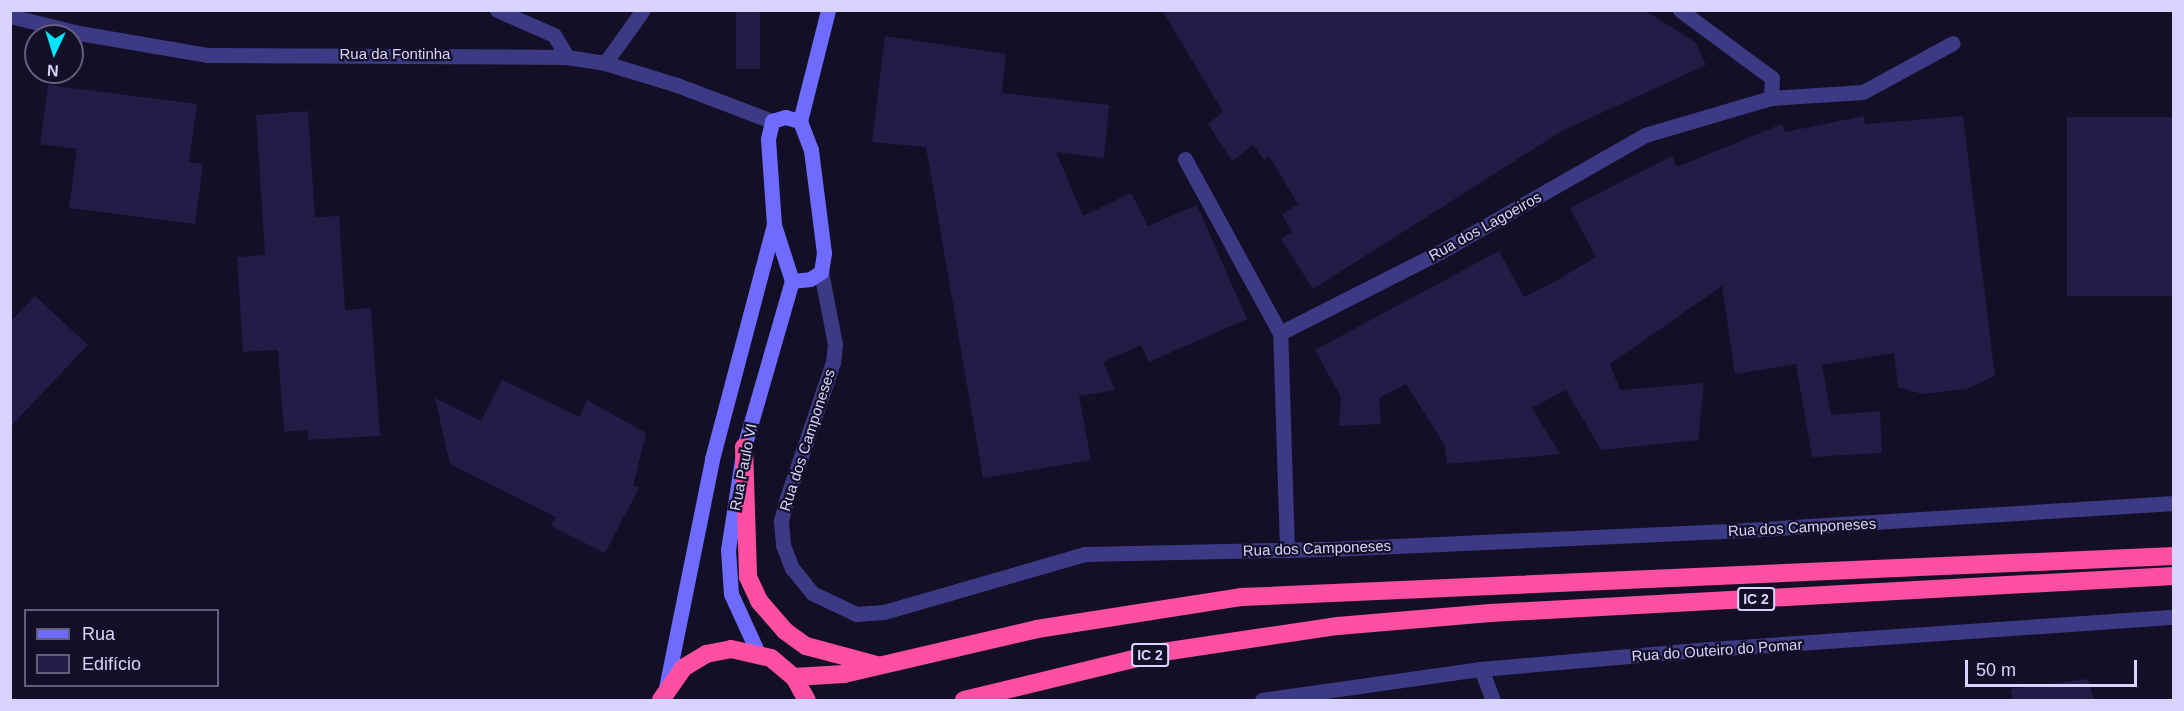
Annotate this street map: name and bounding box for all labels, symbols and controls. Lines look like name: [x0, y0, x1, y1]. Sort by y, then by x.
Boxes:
north arrow: [24, 24, 84, 84]
street label: Rua da Fontinha: [340, 45, 450, 63]
text: N: [46, 62, 59, 79]
street label: Rua dos Lagoeiros: [1426, 188, 1544, 264]
street label: Rua dos Camponeses: [776, 367, 838, 513]
street label: Rua Paulo VI: [726, 422, 760, 512]
street label: Rua dos Camponeses: [1727, 514, 1877, 540]
street label: Rua dos Camponeses: [1243, 536, 1391, 560]
road number: IC 2: [1736, 588, 1776, 610]
legend: [24, 609, 219, 687]
text: Rua: [82, 624, 115, 644]
street label: Rua do Outeiro do Pomar: [1631, 635, 1803, 665]
road number: IC 2: [1130, 644, 1170, 666]
scale bar: [1968, 648, 2140, 686]
text: Edifício: [82, 654, 141, 674]
text: 50 m: [1976, 660, 2016, 680]

